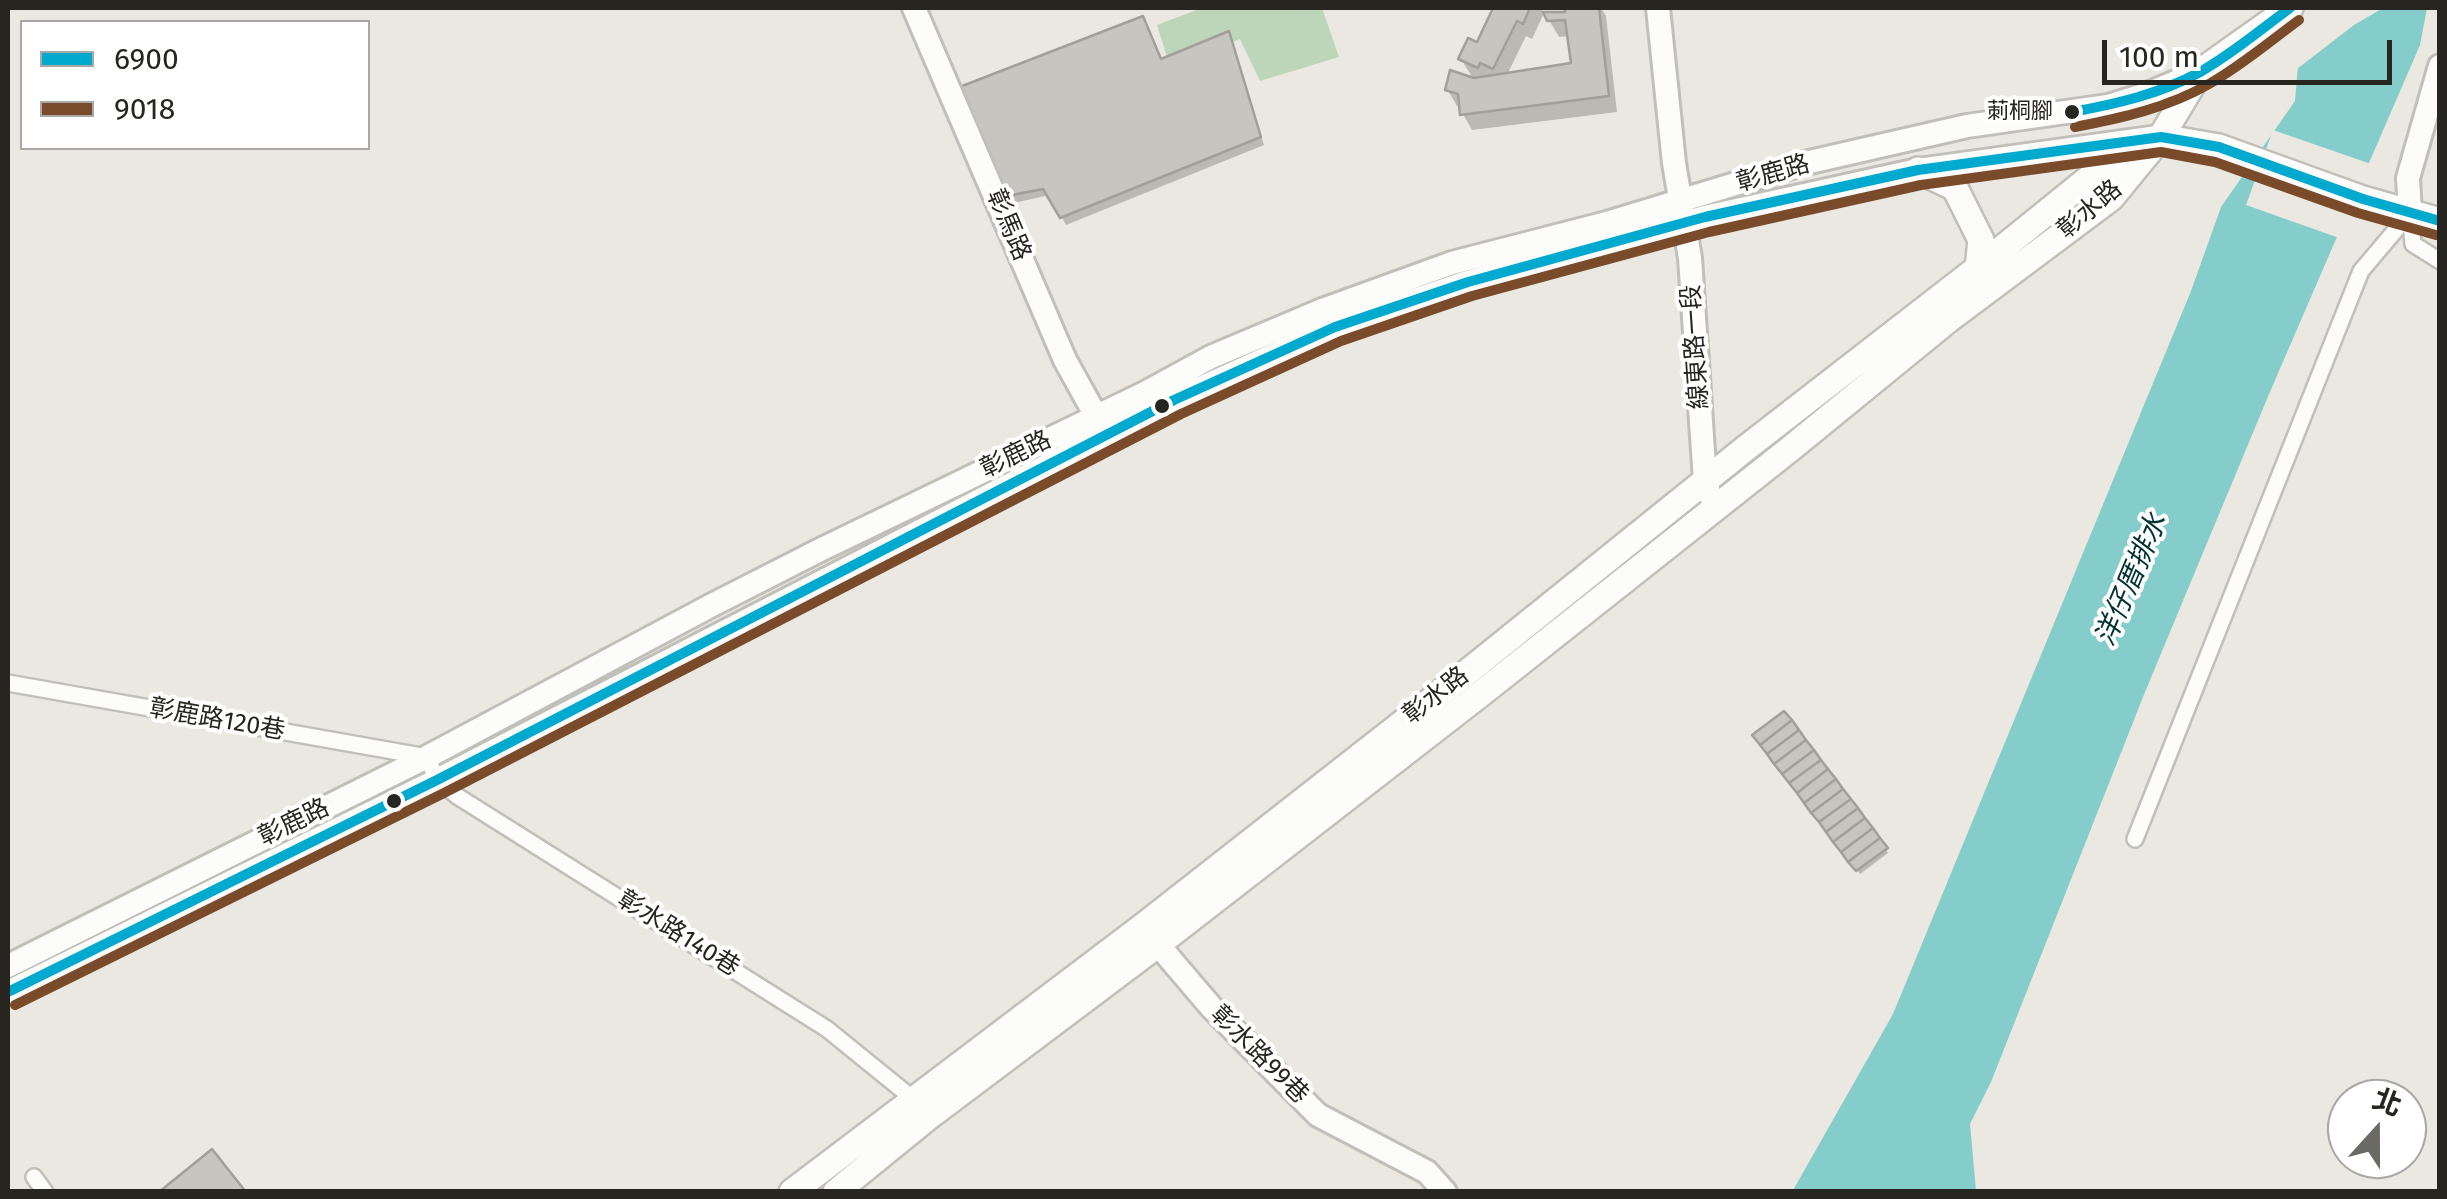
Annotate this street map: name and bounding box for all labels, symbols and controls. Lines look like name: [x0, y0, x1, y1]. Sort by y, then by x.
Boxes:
legend: [20, 20, 370, 150]
scale bar: [2107, 20, 2397, 82]
text: 100 m: [2119, 39, 2199, 75]
text: 6900: [114, 41, 179, 77]
text: 9018: [114, 91, 175, 127]
place label: 莿桐腳: [1987, 99, 2053, 125]
marker: 莿桐腳: [2062, 102, 2082, 122]
street label: 彰鹿路: [1733, 149, 1813, 199]
street label: 彰水路: [2052, 174, 2128, 246]
street label: 彰馬路: [980, 185, 1036, 265]
street label: 線東路一段: [1677, 284, 1715, 410]
unlabelled marker: [1152, 396, 1172, 416]
street label: 彰鹿路: [976, 425, 1056, 485]
water label: 洋仔厝排水: [2089, 509, 2175, 651]
street label: 彰水路: [1397, 661, 1475, 731]
street label: 彰鹿路120巷: [147, 693, 287, 747]
unlabelled marker: [384, 791, 404, 811]
street label: 彰鹿路: [254, 793, 334, 853]
street label: 彰水路140巷: [612, 885, 744, 983]
street label: 彰水路99巷: [1204, 1000, 1314, 1110]
north arrow: [2327, 1079, 2427, 1179]
text: 北: [2368, 1082, 2406, 1123]

